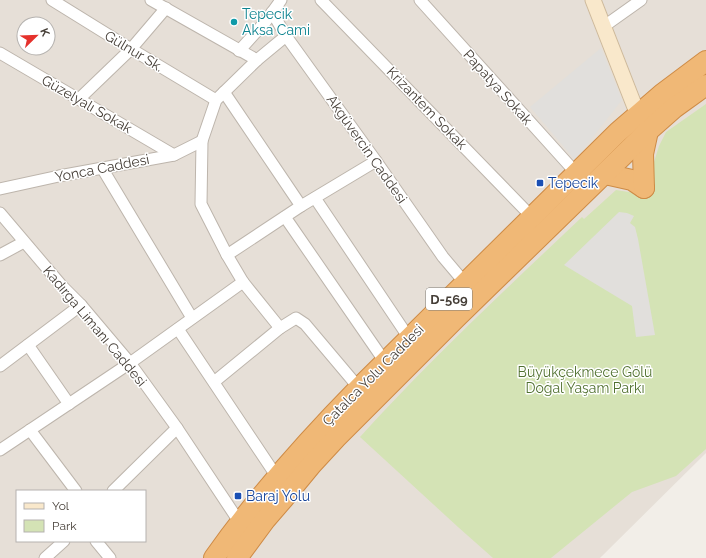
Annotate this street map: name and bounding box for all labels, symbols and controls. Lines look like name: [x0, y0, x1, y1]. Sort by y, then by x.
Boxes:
place label: Tepecik Aksa Cami: [242, 6, 310, 38]
north arrow: [16, 16, 56, 56]
marker: Tepecik Aksa Cami: [229, 17, 239, 27]
text: K: [37, 26, 52, 39]
street label: Gülnur Sk.: [102, 27, 166, 75]
street label: Papatya Sokak: [460, 46, 536, 128]
street label: Krizantem Sokak: [384, 64, 471, 153]
street label: Güzelyalı Sokak: [39, 72, 135, 137]
street label: Akgüvercin Caddesi: [324, 92, 410, 206]
street label: Yonca Caddesi: [53, 151, 151, 185]
place label: Tepecik: [548, 175, 599, 191]
marker: Tepecik: [535, 178, 545, 188]
street label: Kadırga Limanı Caddesi: [40, 263, 150, 389]
road number: D-569: [426, 288, 472, 310]
street label: Çatalca Yolu Caddesi: [319, 321, 427, 429]
park label: Büyükçekmece Gölü Doğal Yaşam Parkı: [518, 364, 652, 396]
place label: Baraj Yolu: [246, 488, 310, 504]
legend: [16, 490, 146, 542]
marker: Baraj Yolu: [233, 491, 243, 501]
text: Yol: [52, 499, 70, 513]
text: Park: [52, 519, 77, 533]

